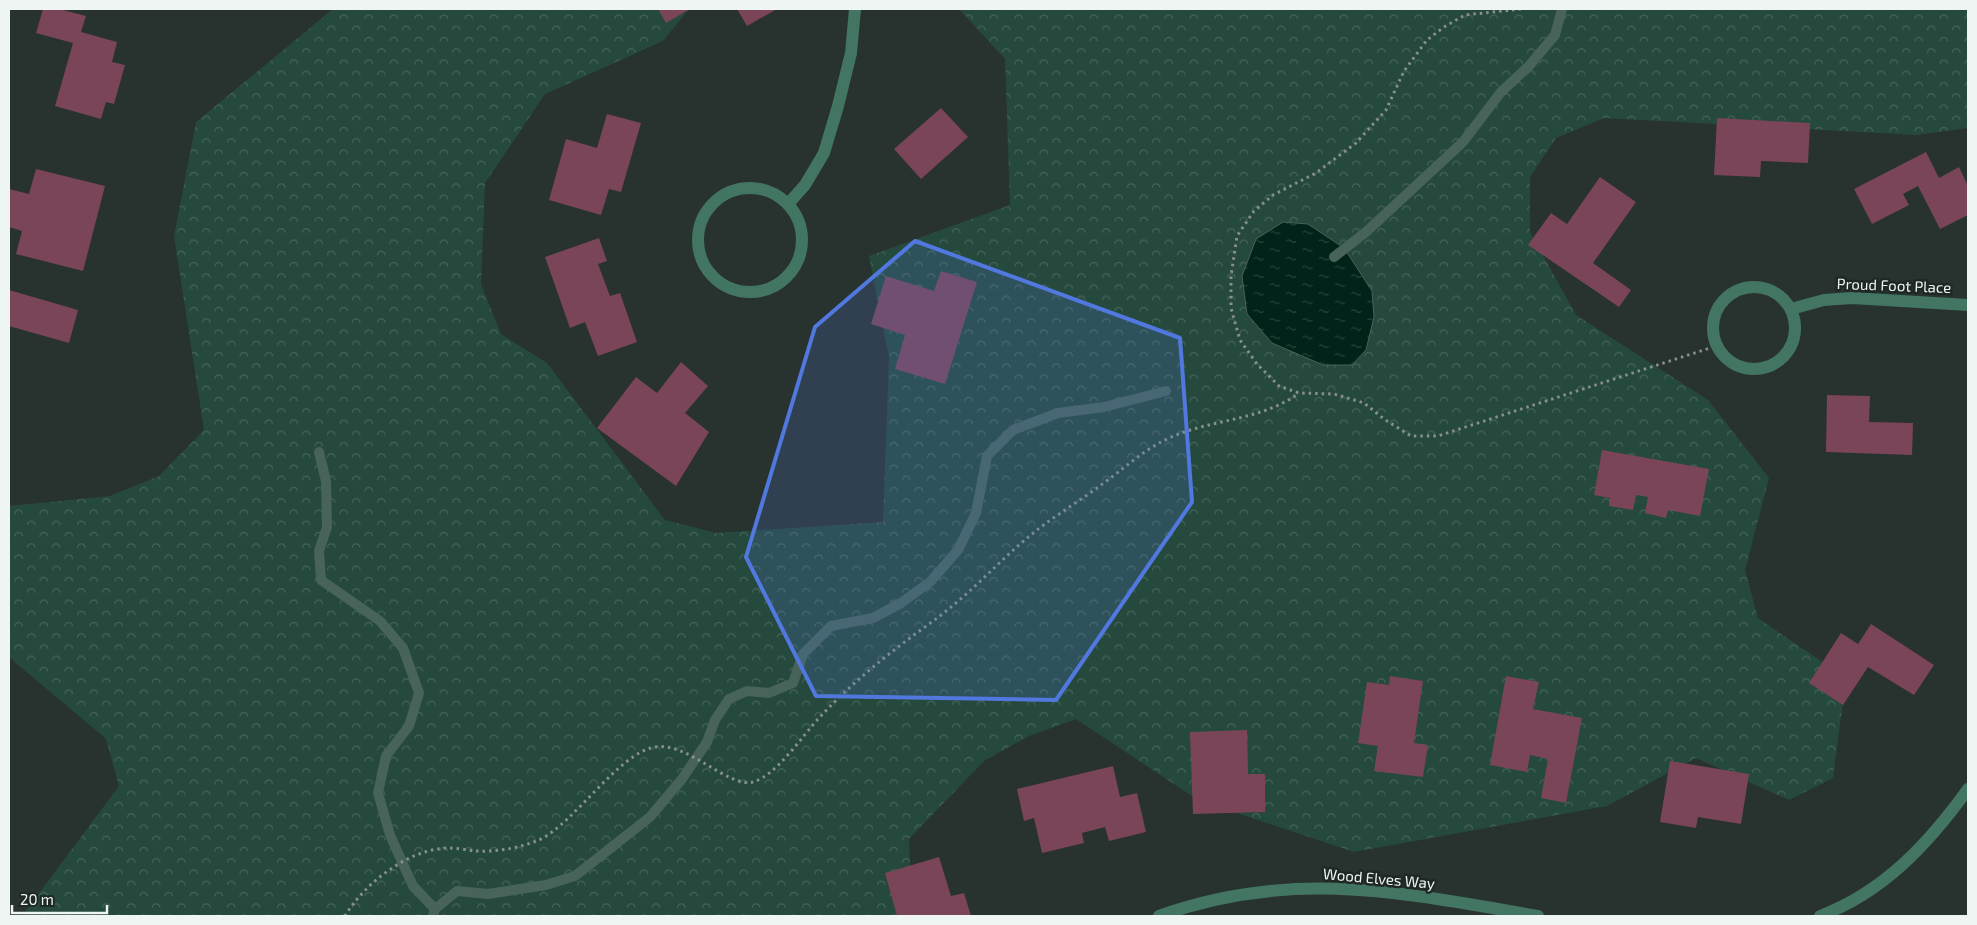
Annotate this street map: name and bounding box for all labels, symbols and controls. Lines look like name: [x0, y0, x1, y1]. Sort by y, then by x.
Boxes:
street label: Proud Foot Place: [1837, 274, 1951, 296]
street label: Wood Elves Way: [1322, 864, 1436, 892]
scale bar: [12, 882, 108, 914]
text: 20 m: [20, 890, 54, 908]

